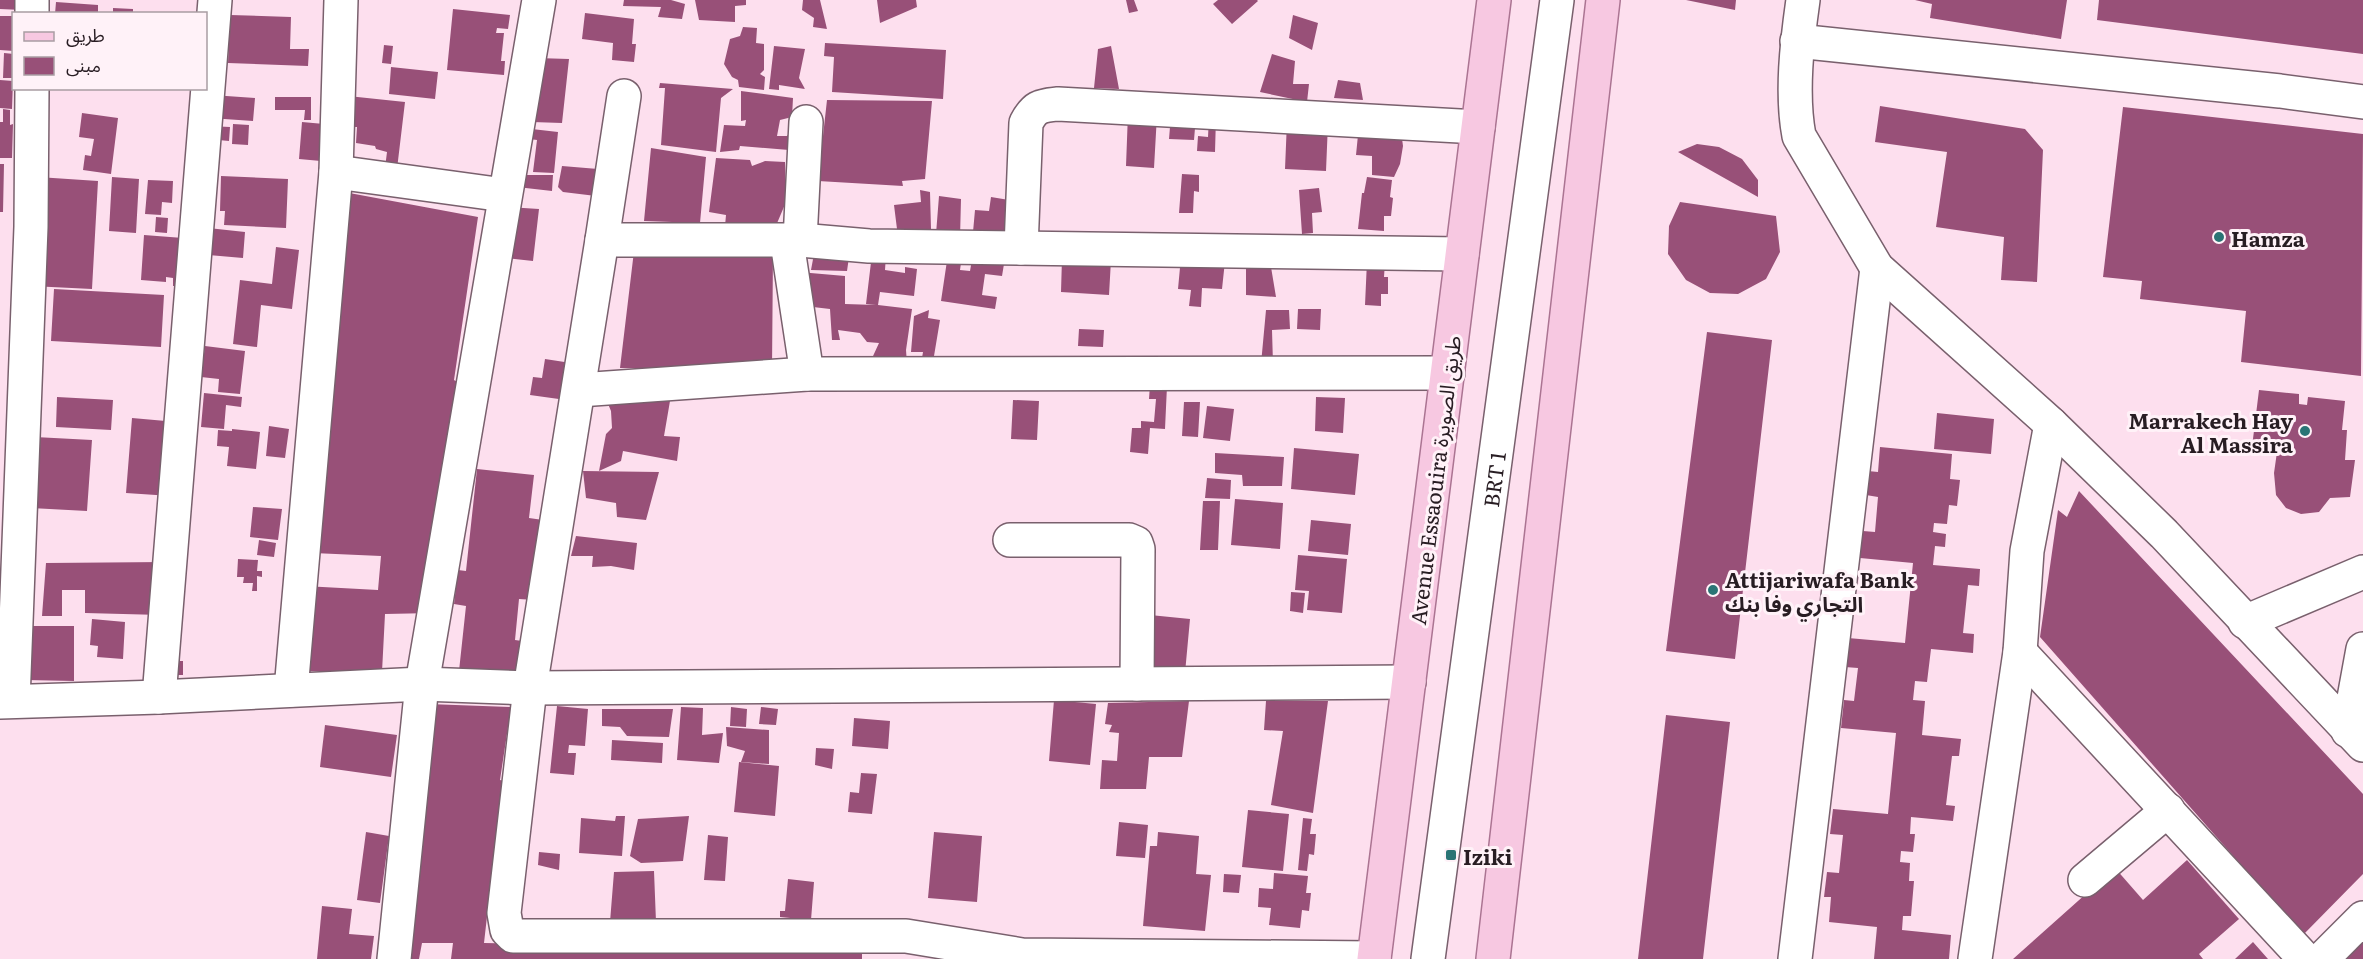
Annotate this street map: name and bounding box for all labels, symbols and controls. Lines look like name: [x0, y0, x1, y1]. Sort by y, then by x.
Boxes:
legend: [12, 12, 207, 90]
text: طريق: [66, 21, 105, 48]
text: مبنى: [66, 51, 101, 78]
place label: Hamza: [2231, 222, 2306, 253]
marker: Hamza: [2212, 230, 2226, 244]
street label: Avenue Essaouira طريق الصويرة: [1401, 334, 1467, 626]
place label: Marrakech Hay Al Massira: [2129, 404, 2294, 459]
marker: Marrakech Hay Al Massira: [2298, 424, 2312, 438]
street label: BRT 1: [1473, 449, 1512, 509]
place label: Attijariwafa Bank التجاري وفا بنك: [1725, 563, 1915, 621]
marker: Attijariwafa Bank التجاري وفا بنك: [1706, 583, 1720, 597]
place label: Iziki: [1463, 840, 1513, 871]
marker: Iziki: [1444, 848, 1458, 862]

